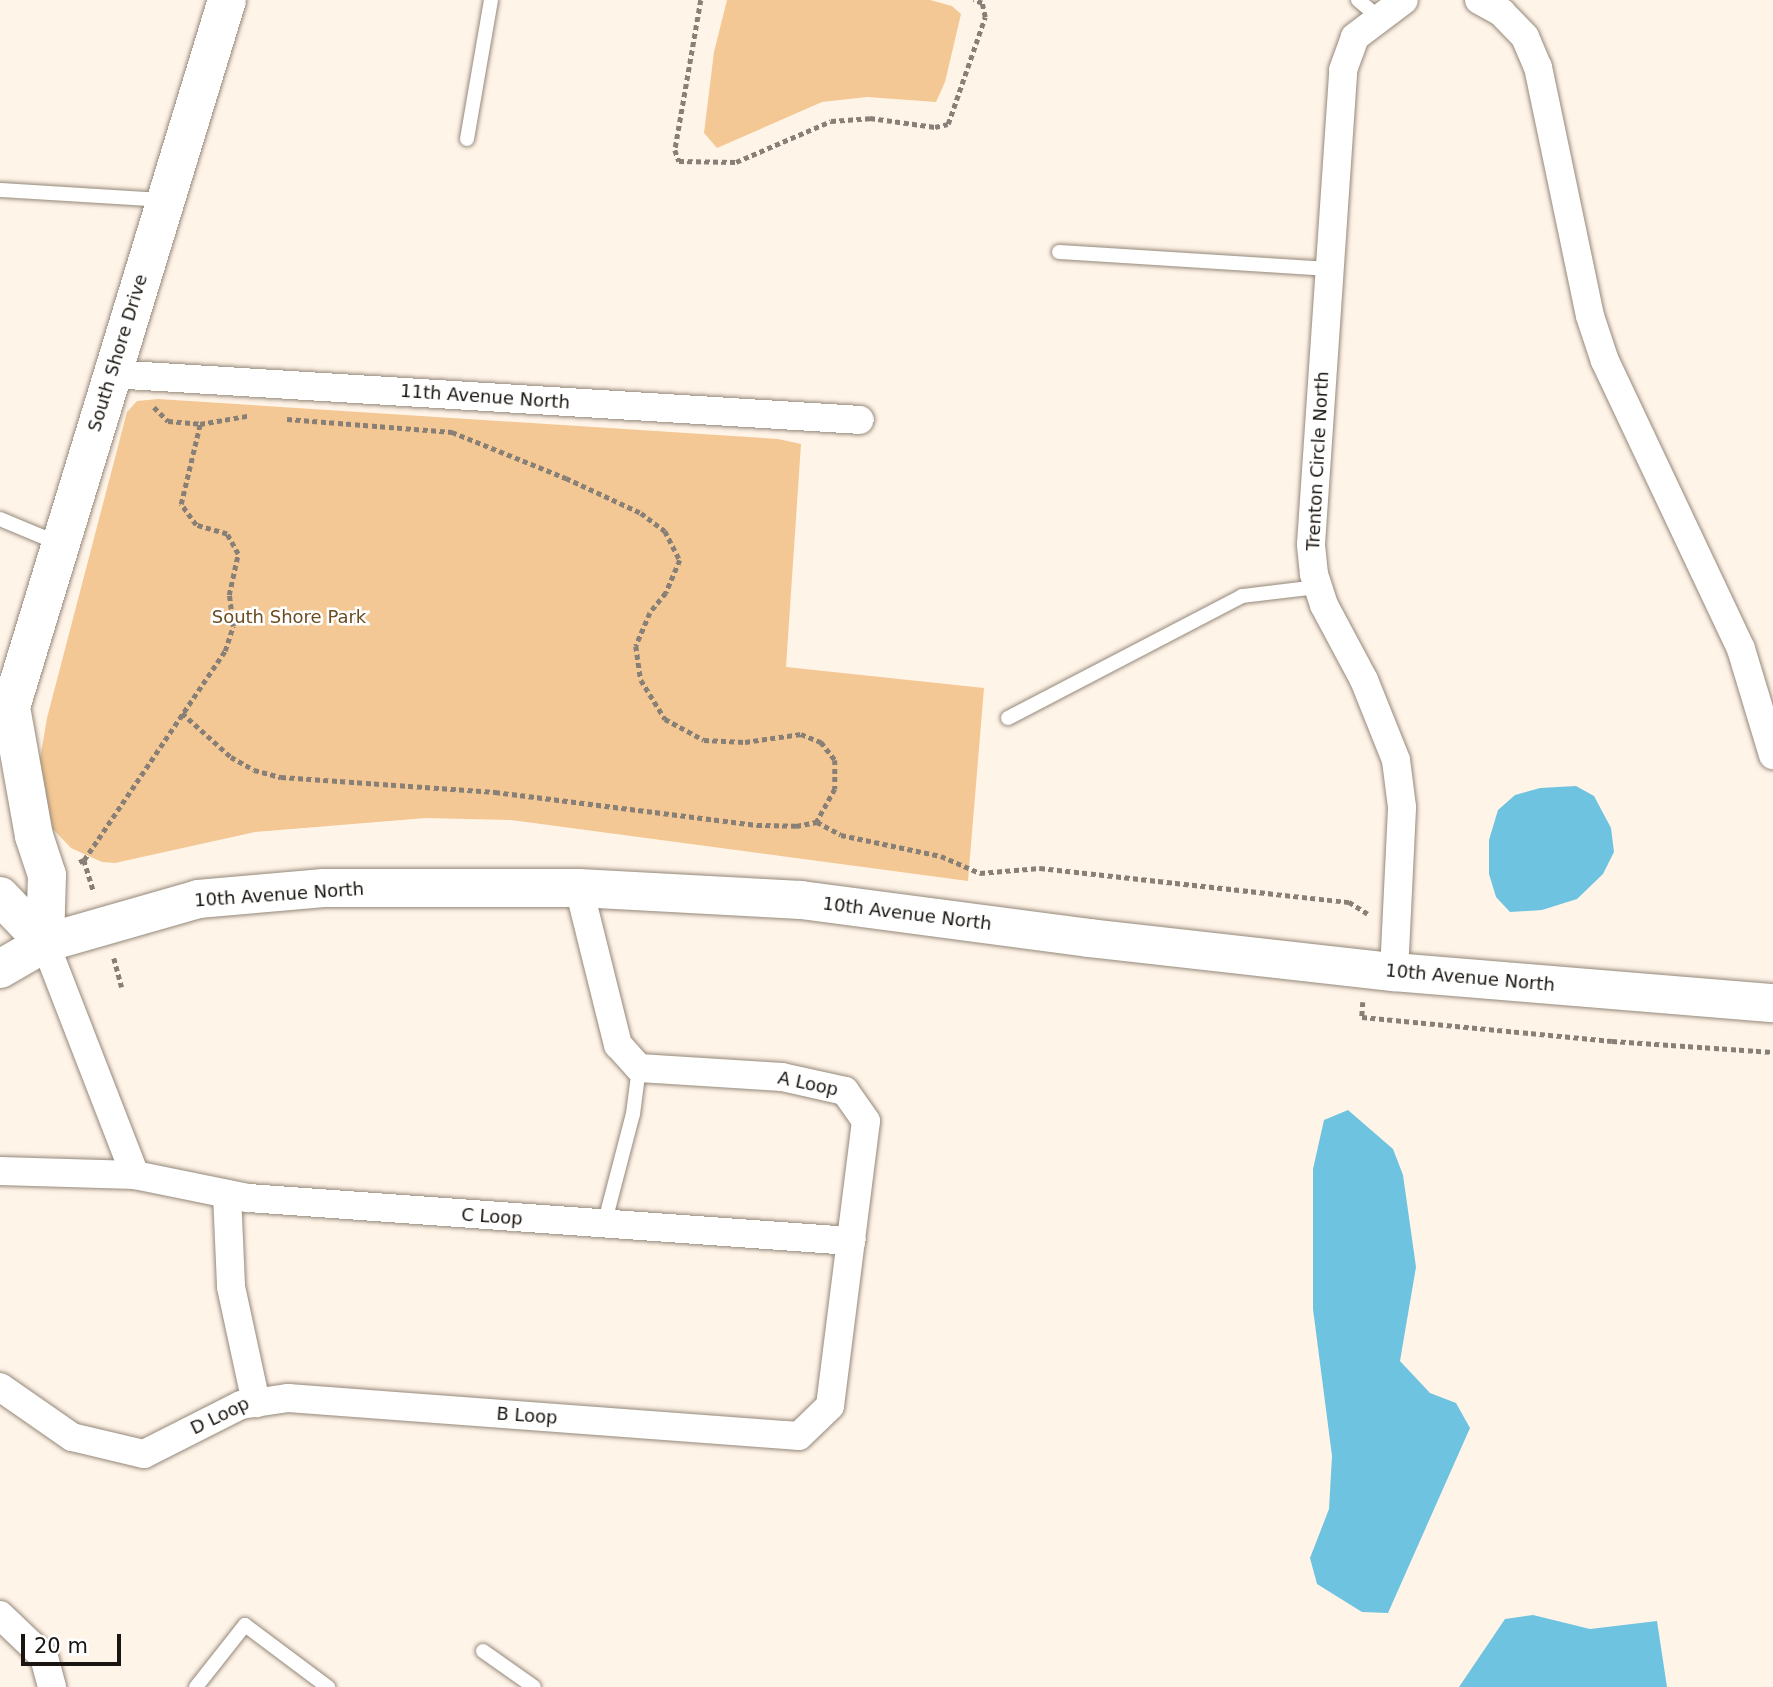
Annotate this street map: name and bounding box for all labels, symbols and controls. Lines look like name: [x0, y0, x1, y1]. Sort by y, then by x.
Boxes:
street label: South Shore Drive: [84, 272, 152, 434]
street label: Trenton Circle North: [1303, 371, 1333, 551]
street label: 11th Avenue North: [399, 380, 571, 414]
park label: South Shore Park: [212, 606, 366, 628]
street label: 10th Avenue North: [193, 878, 365, 912]
street label: 10th Avenue North: [821, 893, 993, 935]
street label: 10th Avenue North: [1384, 960, 1556, 996]
street label: A Loop: [776, 1067, 840, 1101]
street label: C Loop: [461, 1204, 523, 1230]
street label: D Loop: [187, 1393, 253, 1439]
street label: B Loop: [496, 1403, 558, 1429]
scale bar: [24, 1620, 124, 1664]
text: 20 m: [34, 1634, 88, 1658]

